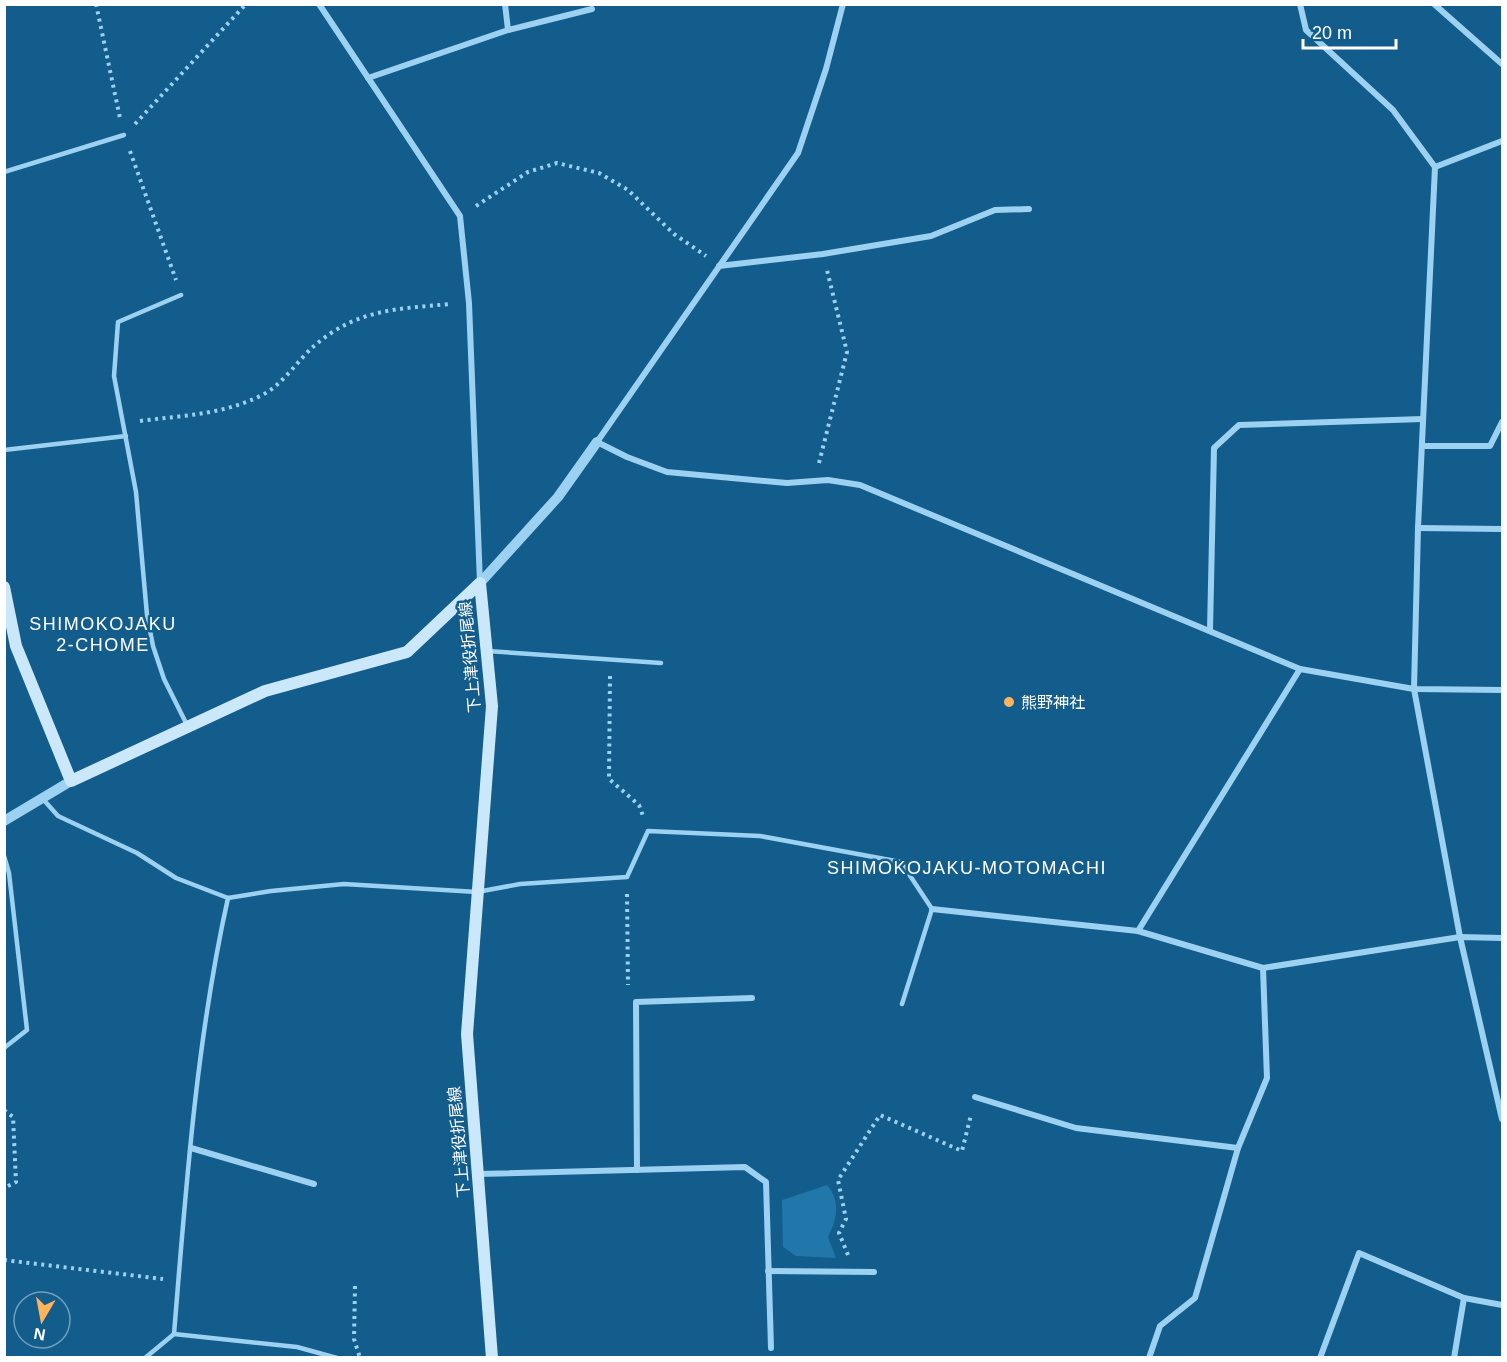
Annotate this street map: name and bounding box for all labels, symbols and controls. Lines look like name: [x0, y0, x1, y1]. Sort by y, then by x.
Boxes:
scale bar: [1303, 12, 1396, 50]
text: 20 m: [1312, 23, 1352, 43]
street label: 下上津役折尾線: [457, 600, 483, 714]
district label: SHIMOKOJAKU 2-CHOME: [29, 614, 177, 655]
place label: 熊野神社: [1021, 694, 1085, 711]
marker: 熊野神社: [1002, 695, 1016, 709]
district label: SHIMOKOJAKU-MOTOMACHI: [827, 858, 1107, 878]
street label: 下上津役折尾線: [446, 1085, 472, 1199]
north arrow: [12, 1290, 72, 1350]
text: N: [32, 1325, 47, 1344]

